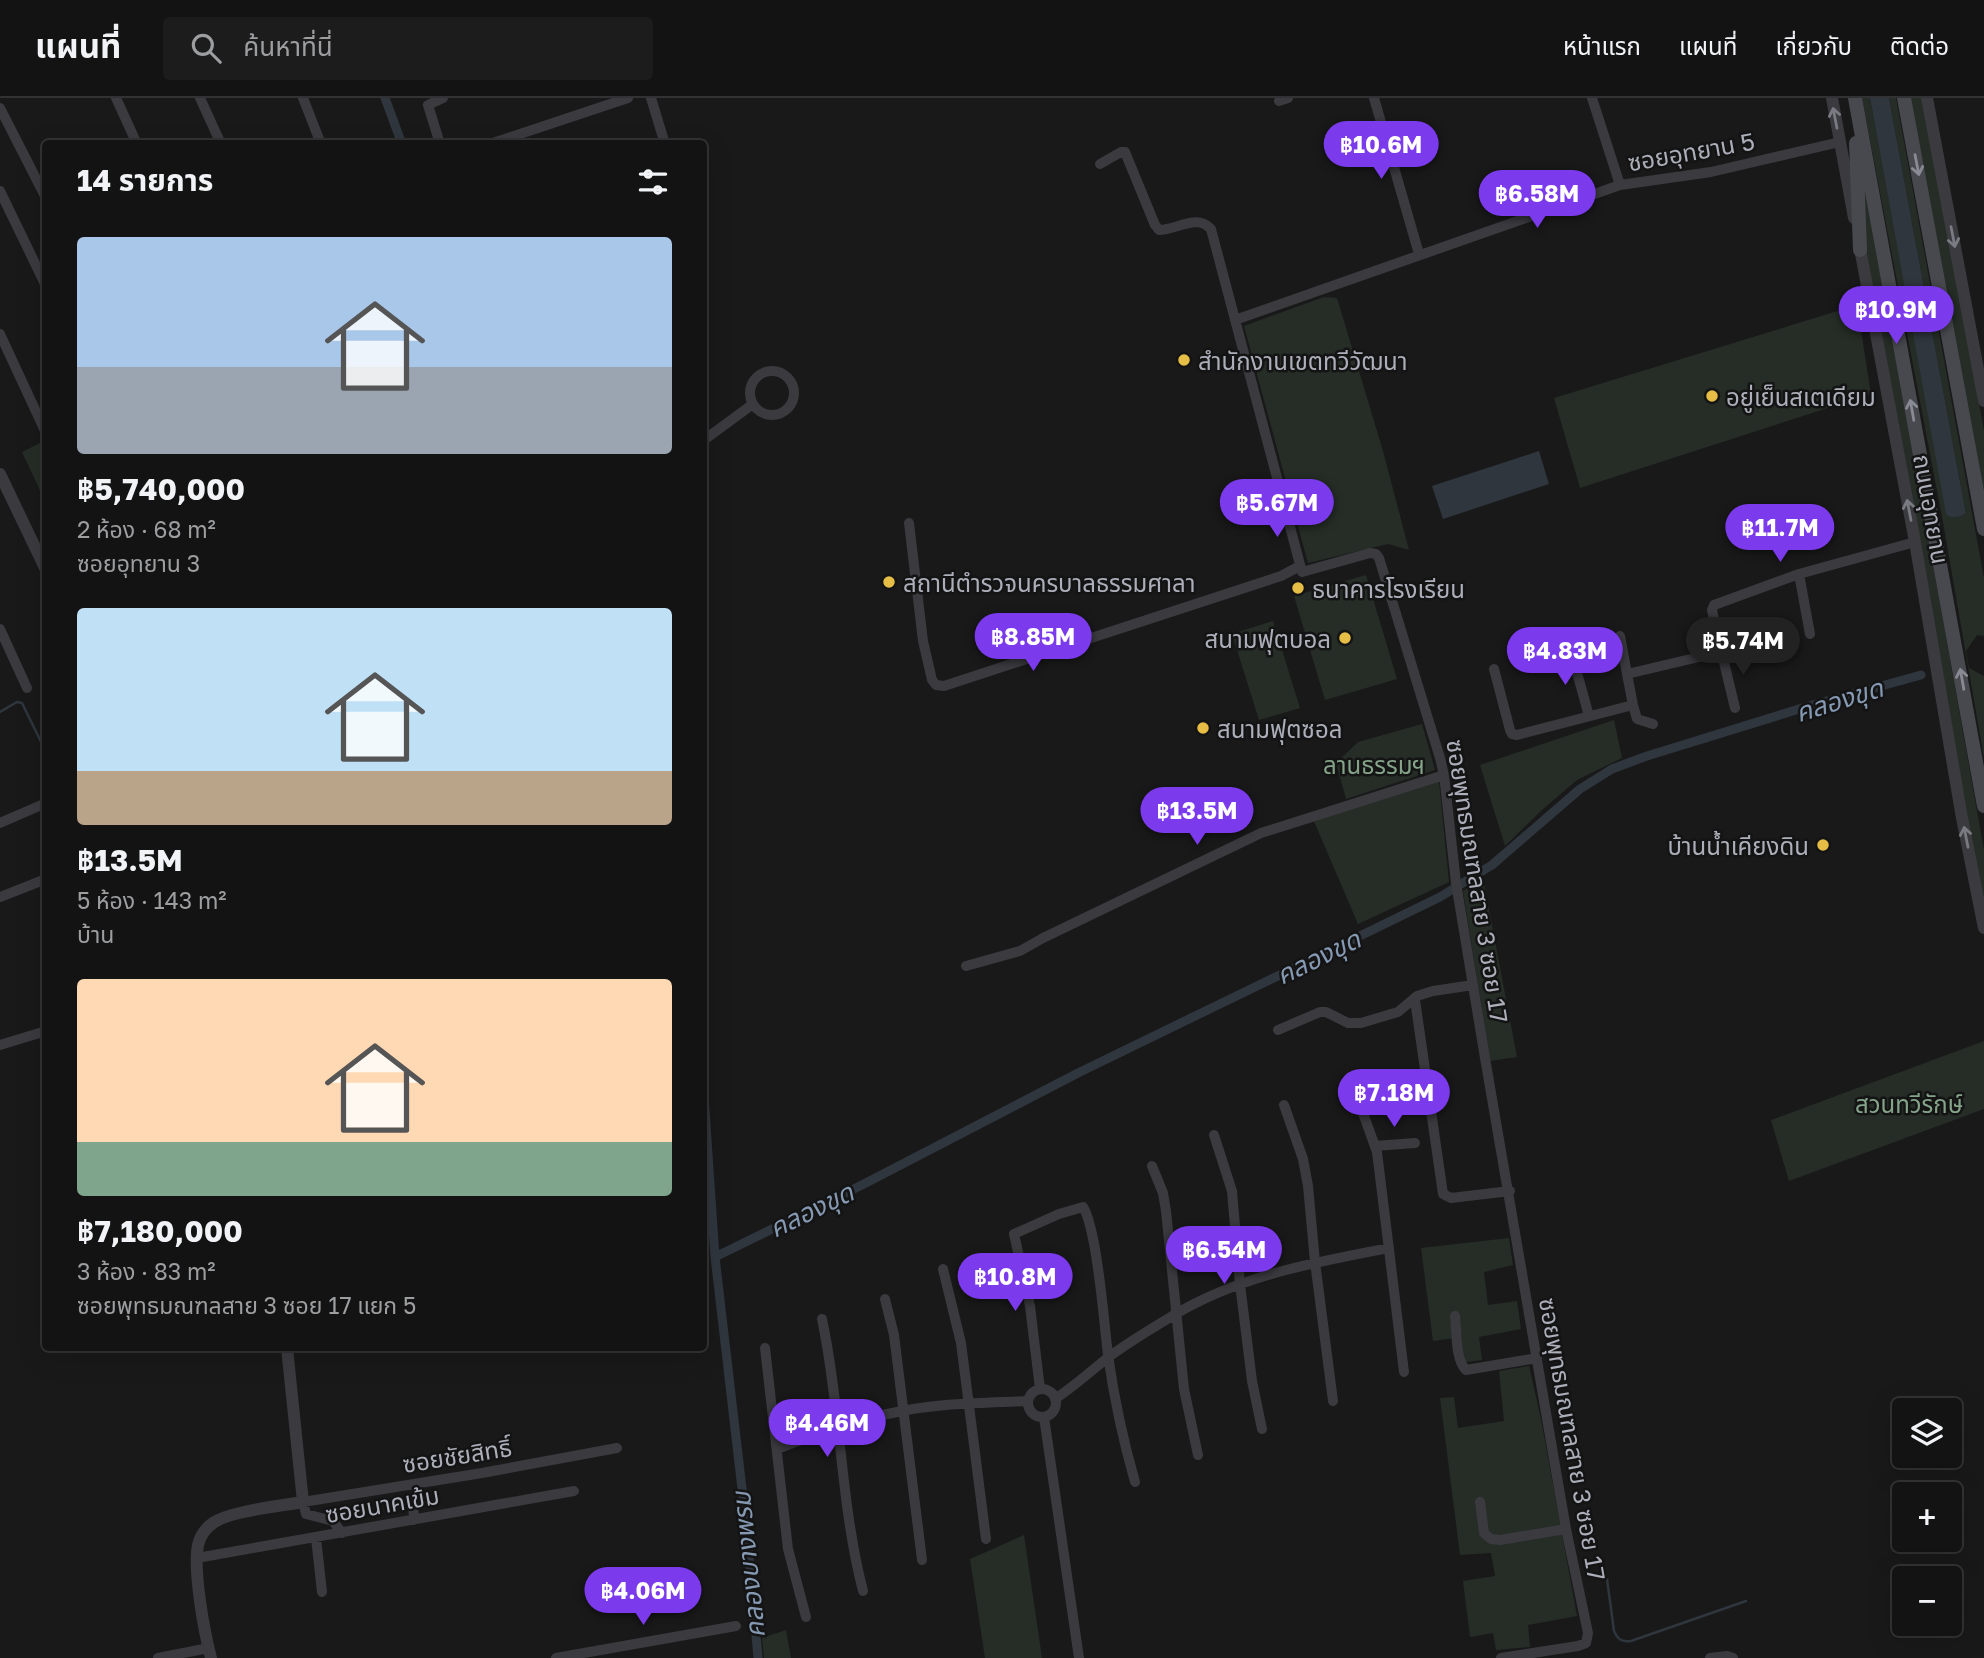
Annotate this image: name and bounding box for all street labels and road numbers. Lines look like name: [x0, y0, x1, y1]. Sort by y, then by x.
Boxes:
street label: ซอยอุทยาน 5: [1625, 126, 1757, 178]
street label: ถนนอุทยาน: [1906, 452, 1956, 567]
street label: ซอยพุทธมณฑลสาย 3 ซอย 17: [1439, 737, 1515, 1025]
street label: ซอยพุทธมณฑลสาย 3 ซอย 17: [1532, 1295, 1612, 1583]
street label: ซอยชัยสิทธิ์: [400, 1432, 514, 1478]
street label: ซอยนาคเข้ม: [323, 1480, 441, 1528]

